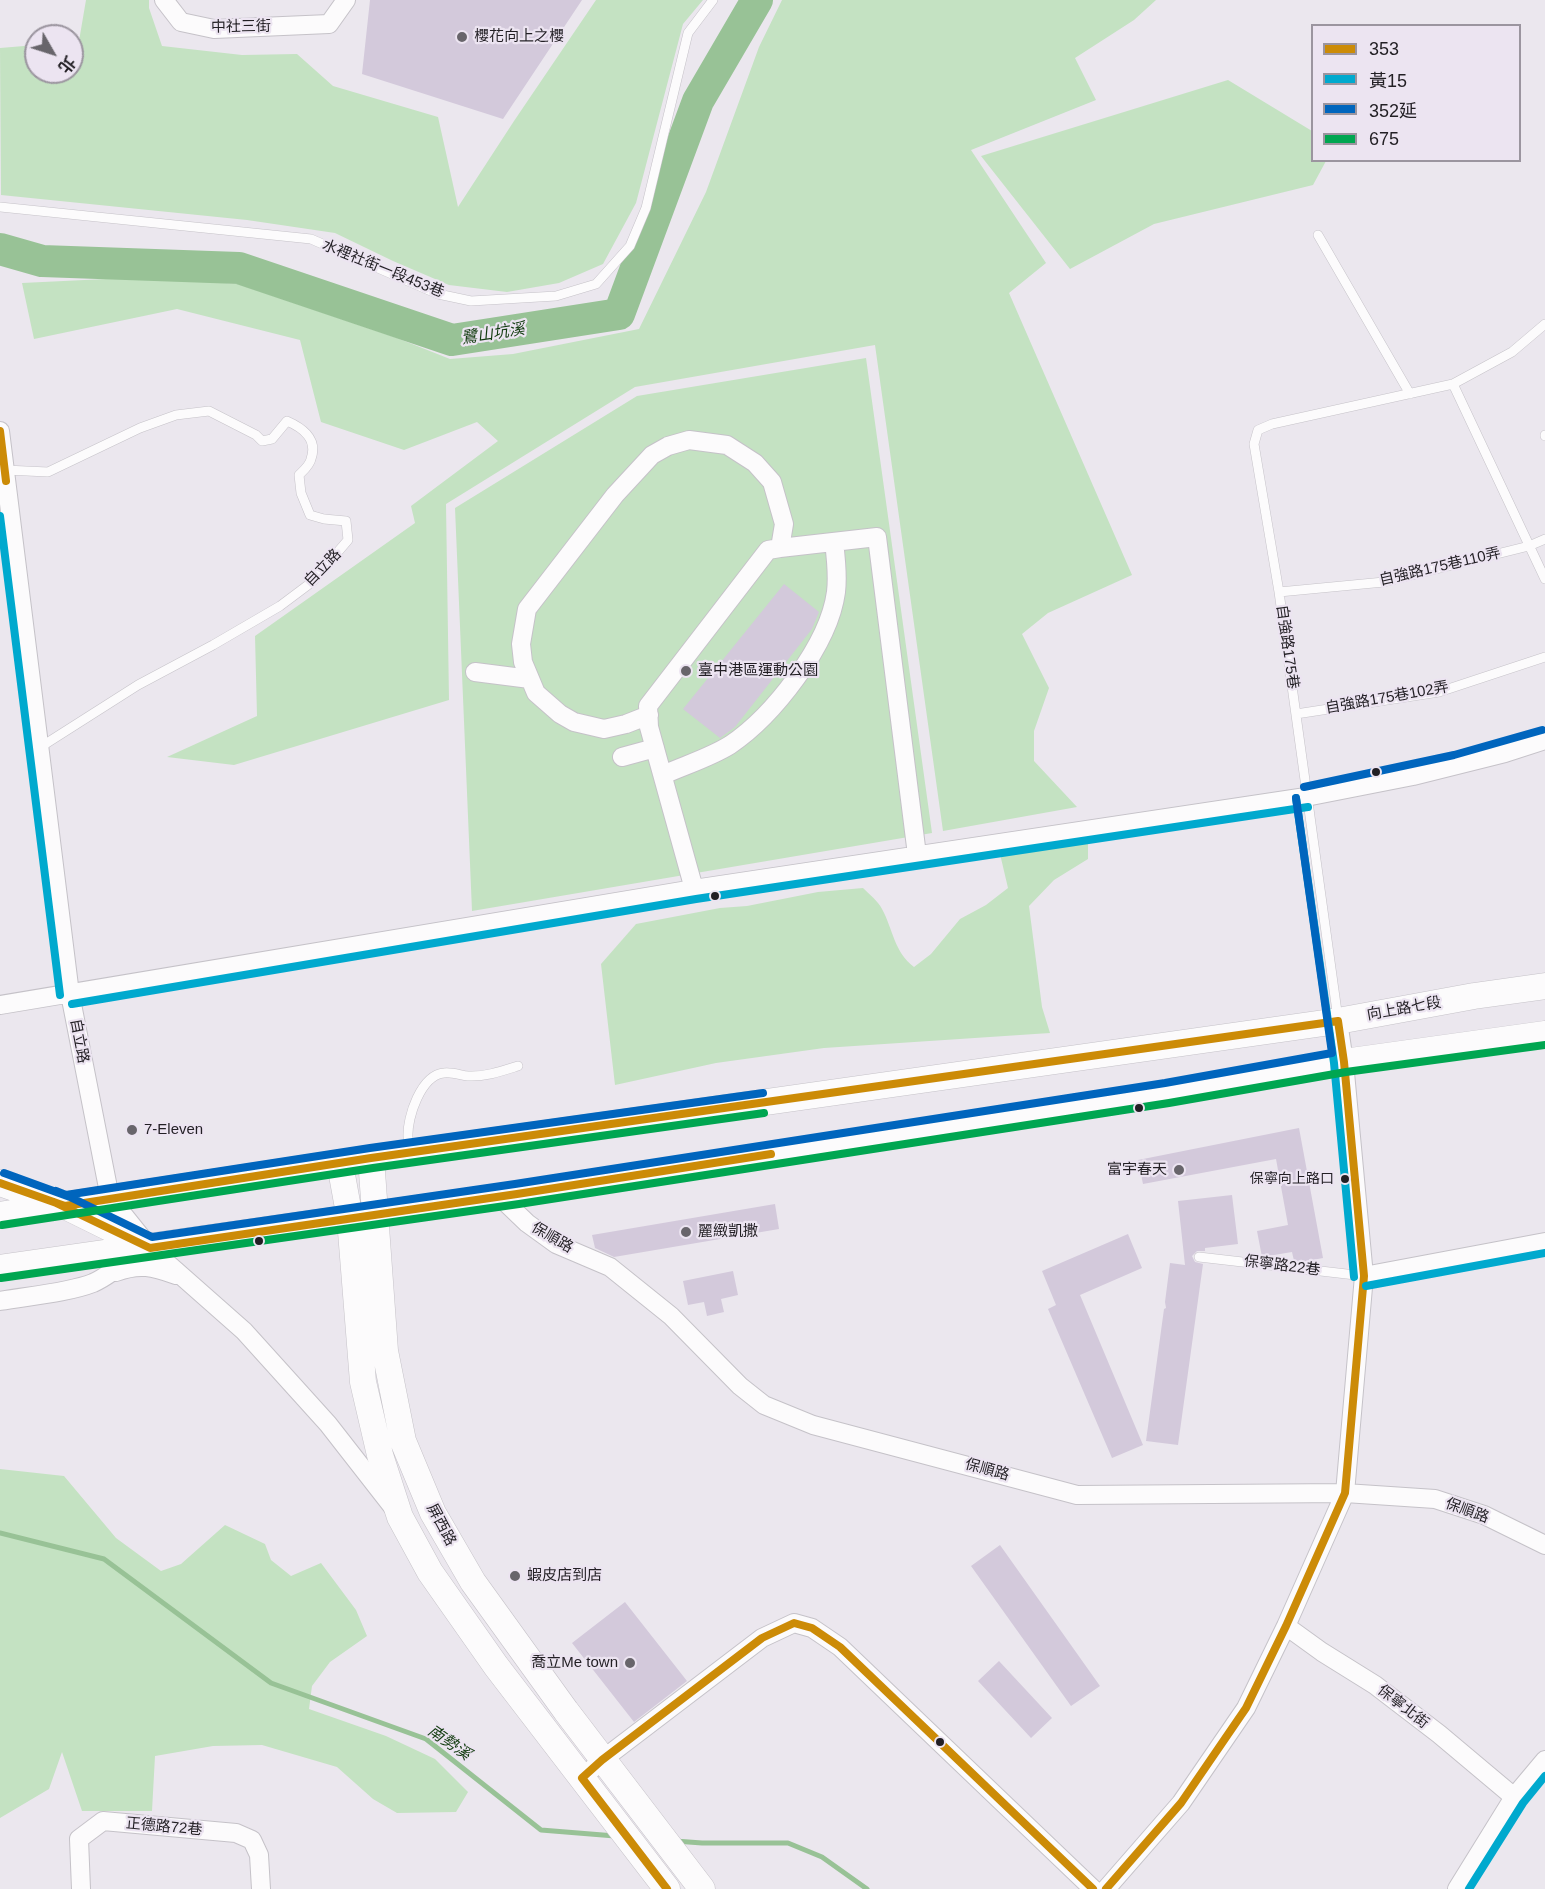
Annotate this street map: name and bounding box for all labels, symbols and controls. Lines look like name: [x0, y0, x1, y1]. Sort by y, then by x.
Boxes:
street label: 中社三街: [211, 17, 271, 37]
north arrow: [24, 24, 84, 84]
legend: [1311, 24, 1521, 162]
place label: 櫻花向上之櫻: [474, 28, 564, 46]
marker: 櫻花向上之櫻: [455, 30, 469, 44]
text: 353: [1369, 39, 1399, 59]
text: 北: [55, 53, 78, 76]
text: 黃15: [1369, 71, 1407, 91]
text: 352延: [1369, 101, 1417, 121]
text: 675: [1369, 129, 1399, 149]
street label: 水裡社街一段453巷: [319, 236, 447, 302]
water label: 鷺山坑溪: [460, 320, 526, 348]
street label: 自強路175巷110弄: [1378, 544, 1502, 590]
street label: 自立路: [301, 546, 345, 590]
street label: 自強路175巷: [1272, 604, 1302, 690]
place label: 臺中港區運動公園: [698, 662, 818, 680]
marker: 臺中港區運動公園: [679, 664, 693, 678]
street label: 自強路175巷102弄: [1324, 678, 1450, 718]
unlabelled marker: [1370, 766, 1382, 778]
unlabelled marker: [709, 890, 721, 902]
street label: 向上路七段: [1366, 994, 1442, 1024]
street label: 自立路: [66, 1017, 92, 1065]
unlabelled marker: [1133, 1102, 1145, 1114]
place label: 7-Eleven: [144, 1121, 203, 1139]
marker: 7-Eleven: [125, 1123, 139, 1137]
place label: 富宇春天: [1107, 1161, 1167, 1179]
marker: 富宇春天: [1172, 1163, 1186, 1177]
place label: 保寧向上路口: [1250, 1171, 1334, 1187]
marker: 保寧向上路口: [1339, 1173, 1351, 1185]
street label: 保順路: [528, 1219, 576, 1257]
place label: 麗緻凱撒: [698, 1223, 758, 1241]
marker: 麗緻凱撒: [679, 1225, 693, 1239]
unlabelled marker: [253, 1235, 265, 1247]
street label: 保寧路22巷: [1243, 1252, 1321, 1280]
street label: 保順路: [963, 1455, 1011, 1485]
street label: 保順路: [1443, 1495, 1491, 1527]
street label: 屏西路: [422, 1501, 460, 1549]
place label: 蝦皮店到店: [527, 1567, 602, 1585]
marker: 蝦皮店到店: [508, 1569, 522, 1583]
place label: 喬立Me town: [531, 1654, 618, 1672]
marker: 喬立Me town: [623, 1656, 637, 1670]
street label: 保寧北街: [1374, 1681, 1432, 1733]
water label: 南勢溪: [424, 1721, 474, 1765]
unlabelled marker: [934, 1736, 946, 1748]
street label: 正德路72巷: [125, 1815, 203, 1839]

